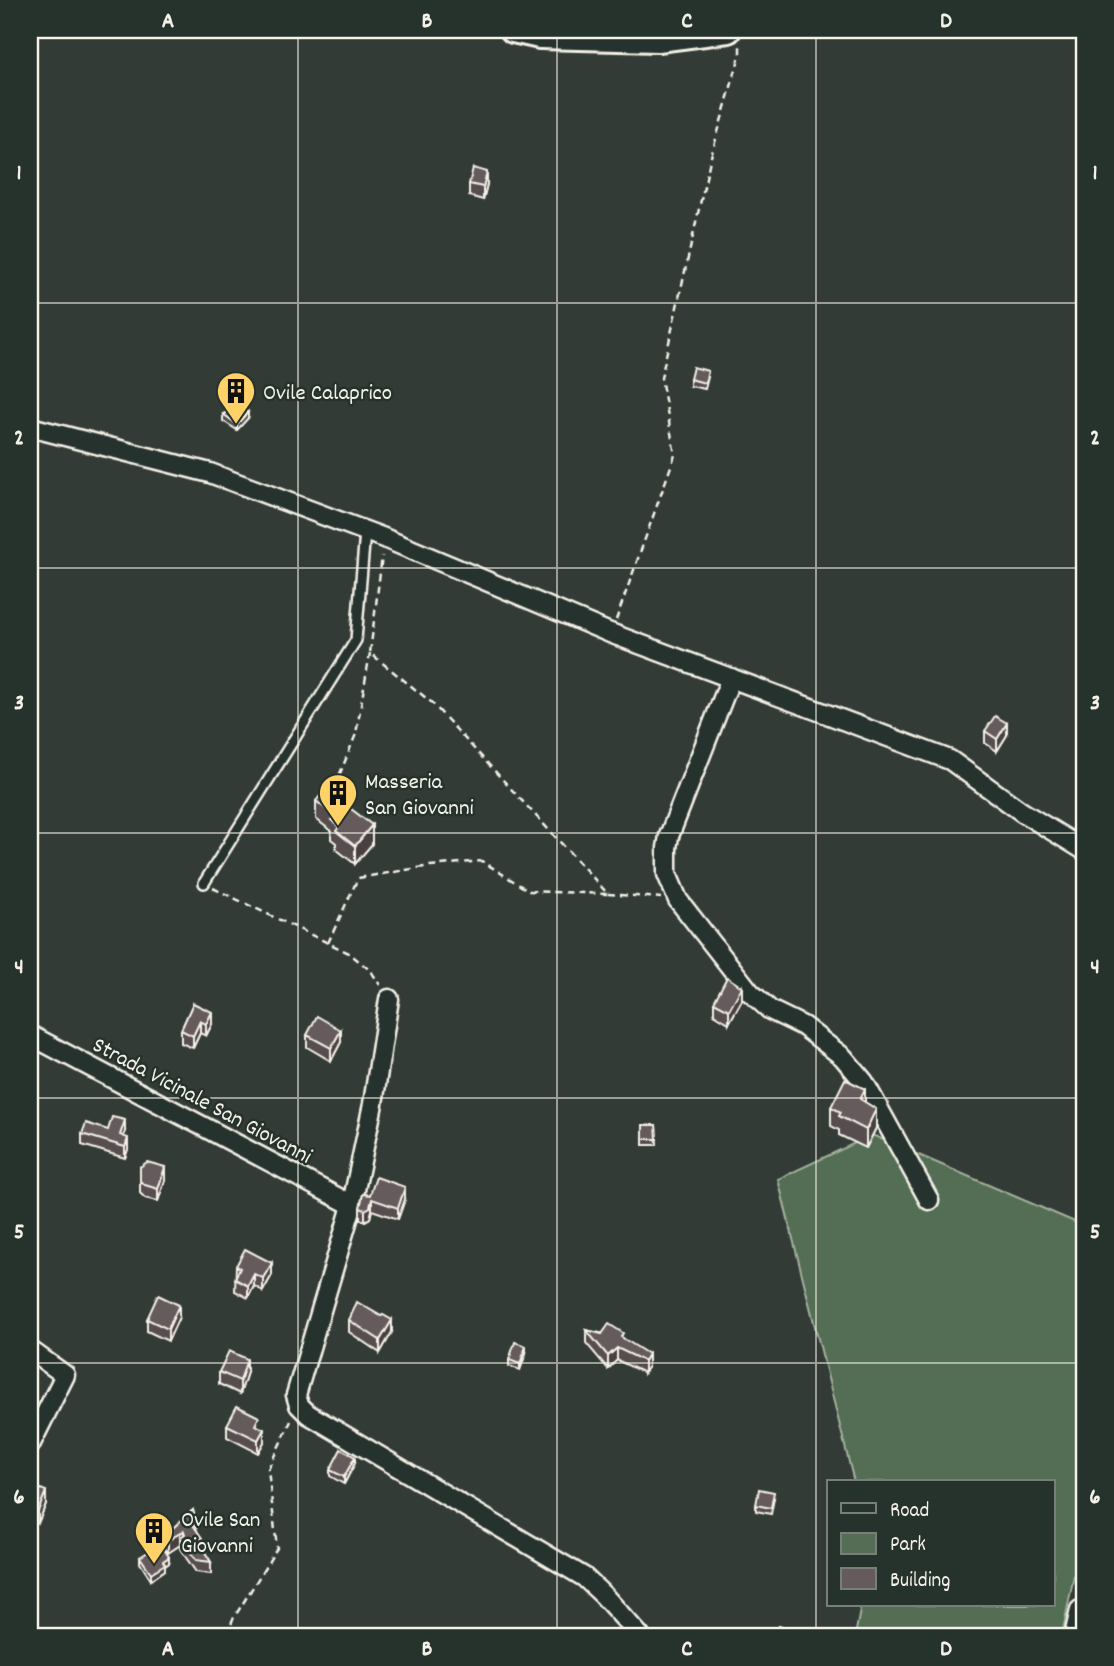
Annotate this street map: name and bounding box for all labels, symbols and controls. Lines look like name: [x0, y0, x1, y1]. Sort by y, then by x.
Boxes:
text: A: [162, 6, 174, 39]
text: B: [422, 6, 433, 39]
text: C: [681, 6, 693, 39]
text: D: [940, 6, 952, 39]
text: 1: [16, 158, 22, 191]
text: 1: [1092, 158, 1098, 191]
building icon: Ovile Calaprico: [215, 370, 257, 425]
place label: Ovile Calaprico: [263, 378, 392, 411]
text: 2: [14, 423, 24, 456]
text: 2: [1090, 423, 1100, 456]
text: 3: [14, 688, 24, 721]
text: 3: [1090, 688, 1100, 721]
place label: Masseria San Giovanni: [365, 767, 474, 826]
building icon: Masseria San Giovanni: [317, 772, 359, 827]
text: 4: [14, 952, 24, 985]
text: 4: [1090, 952, 1100, 985]
street label: Strada Vicinale San Giovanni: [86, 1030, 317, 1174]
text: 5: [14, 1217, 24, 1250]
text: 5: [1090, 1217, 1100, 1250]
legend: [827, 1480, 1054, 1606]
text: 6: [13, 1482, 25, 1515]
text: 6: [1089, 1482, 1101, 1515]
text: Road: [890, 1497, 929, 1527]
place label: Ovile San Giovanni: [181, 1505, 260, 1564]
building icon: Ovile San Giovanni: [133, 1510, 175, 1565]
text: Park: [890, 1531, 926, 1561]
text: Building: [890, 1567, 950, 1597]
text: A: [162, 1634, 174, 1666]
text: B: [422, 1634, 433, 1666]
text: C: [681, 1634, 693, 1666]
text: D: [940, 1634, 952, 1666]

